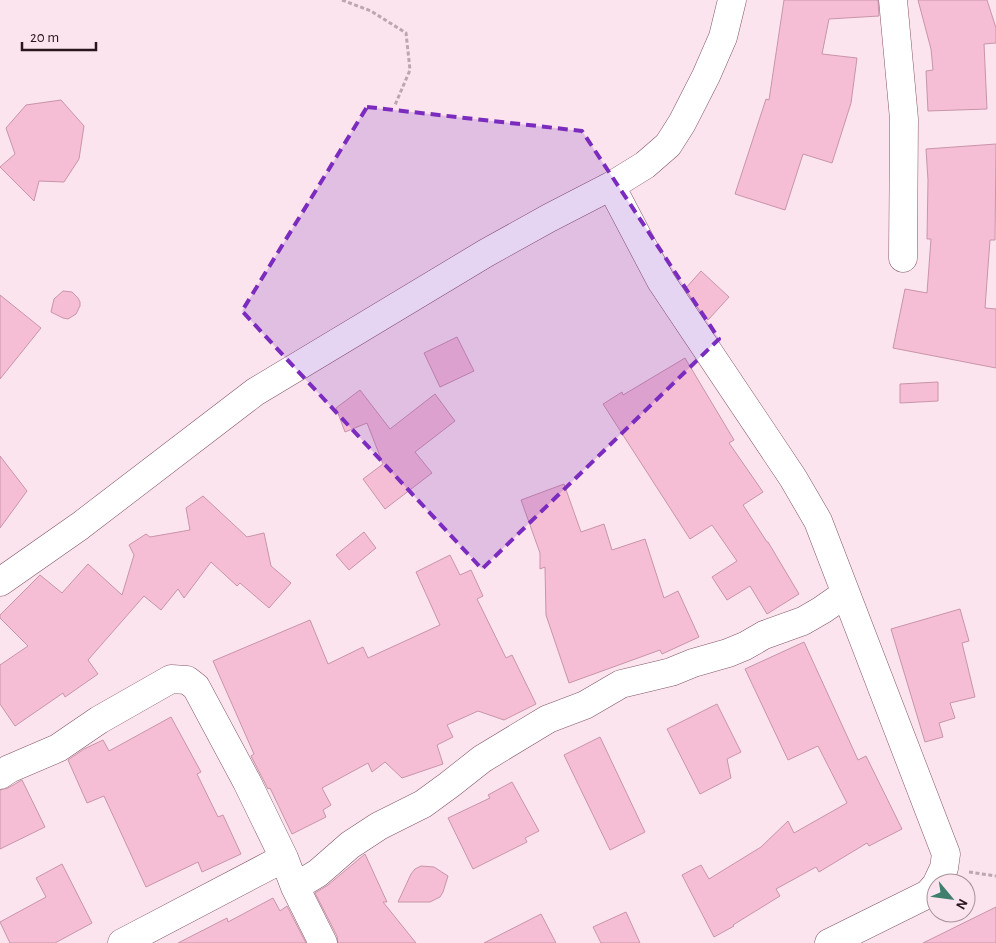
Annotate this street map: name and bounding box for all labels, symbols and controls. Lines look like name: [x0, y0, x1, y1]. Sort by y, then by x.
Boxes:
scale bar: [22, 20, 96, 52]
text: 20 m: [30, 30, 59, 45]
north arrow: [926, 873, 976, 923]
text: N: [953, 896, 970, 911]

